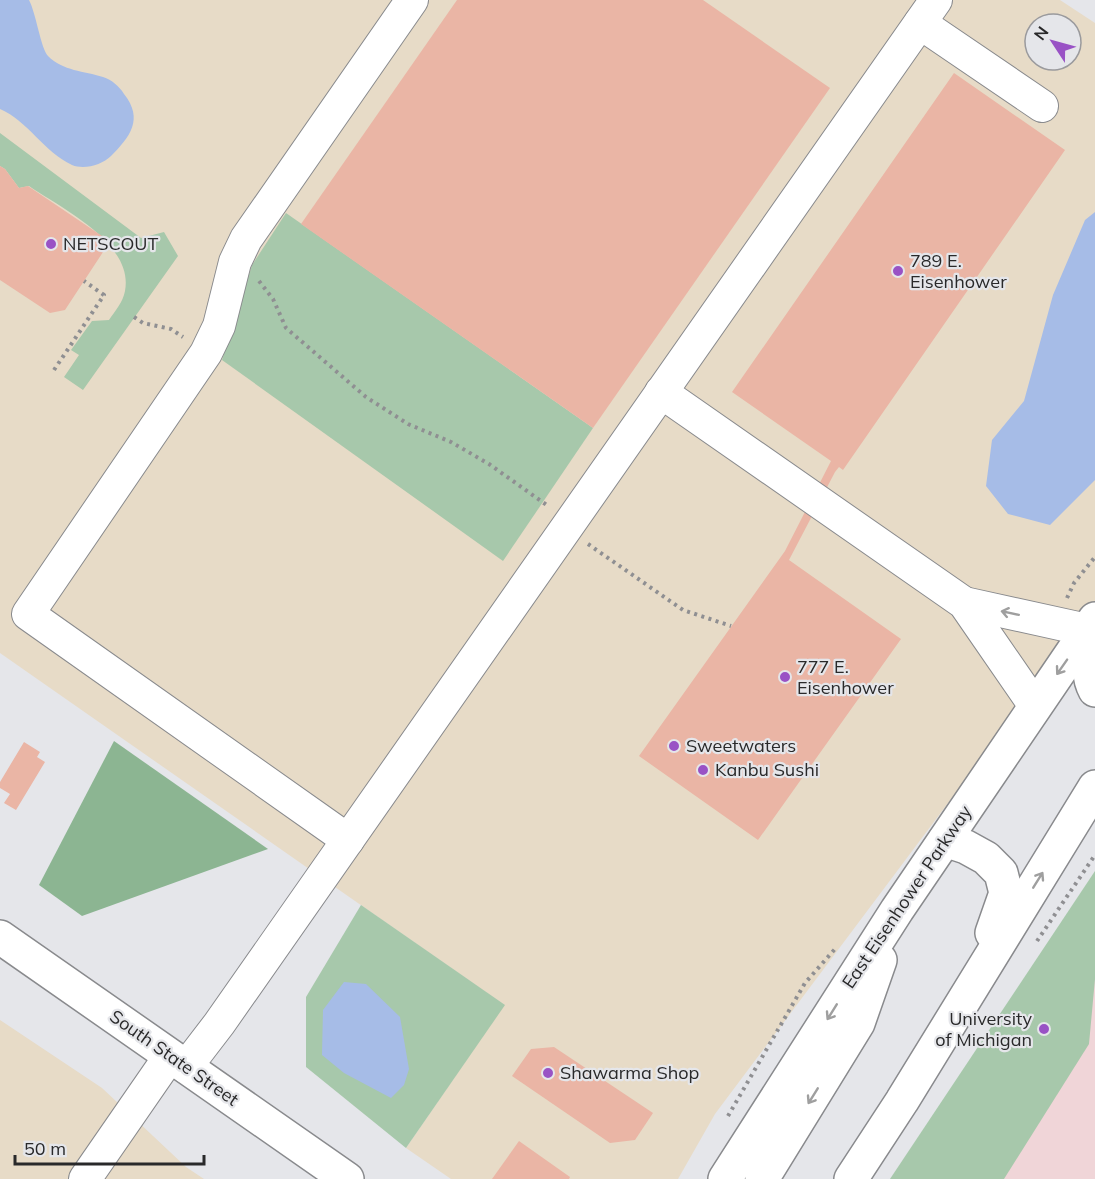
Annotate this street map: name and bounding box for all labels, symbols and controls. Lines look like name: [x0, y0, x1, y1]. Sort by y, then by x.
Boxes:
north arrow: [1023, 12, 1083, 72]
text: N: [1029, 22, 1053, 44]
place label: NETSCOUT: [63, 232, 158, 255]
marker: NETSCOUT: [44, 237, 58, 251]
place label: 789 E. Eisenhower: [910, 249, 1007, 293]
marker: 789 E. Eisenhower: [891, 264, 905, 278]
one-way arrow: [1000, 606, 1019, 618]
place label: 777 E. Eisenhower: [797, 655, 894, 699]
one-way arrow: [1056, 658, 1068, 675]
marker: 777 E. Eisenhower: [778, 670, 792, 684]
place label: Sweetwaters: [686, 734, 796, 757]
marker: Sweetwaters: [667, 739, 681, 753]
place label: Kanbu Sushi: [715, 758, 819, 781]
marker: Kanbu Sushi: [696, 763, 710, 777]
street label: East Eisenhower Parkway: [837, 800, 977, 993]
one-way arrow: [1033, 872, 1045, 889]
one-way arrow: [825, 1003, 837, 1020]
street label: South State Street: [105, 1005, 243, 1111]
place label: University of Michigan: [935, 1007, 1032, 1051]
marker: University of Michigan: [1037, 1022, 1051, 1036]
place label: Shawarma Shop: [560, 1061, 699, 1084]
marker: Shawarma Shop: [541, 1066, 555, 1080]
one-way arrow: [807, 1087, 819, 1104]
scale bar: [15, 1128, 204, 1166]
text: 50 m: [24, 1137, 66, 1160]

